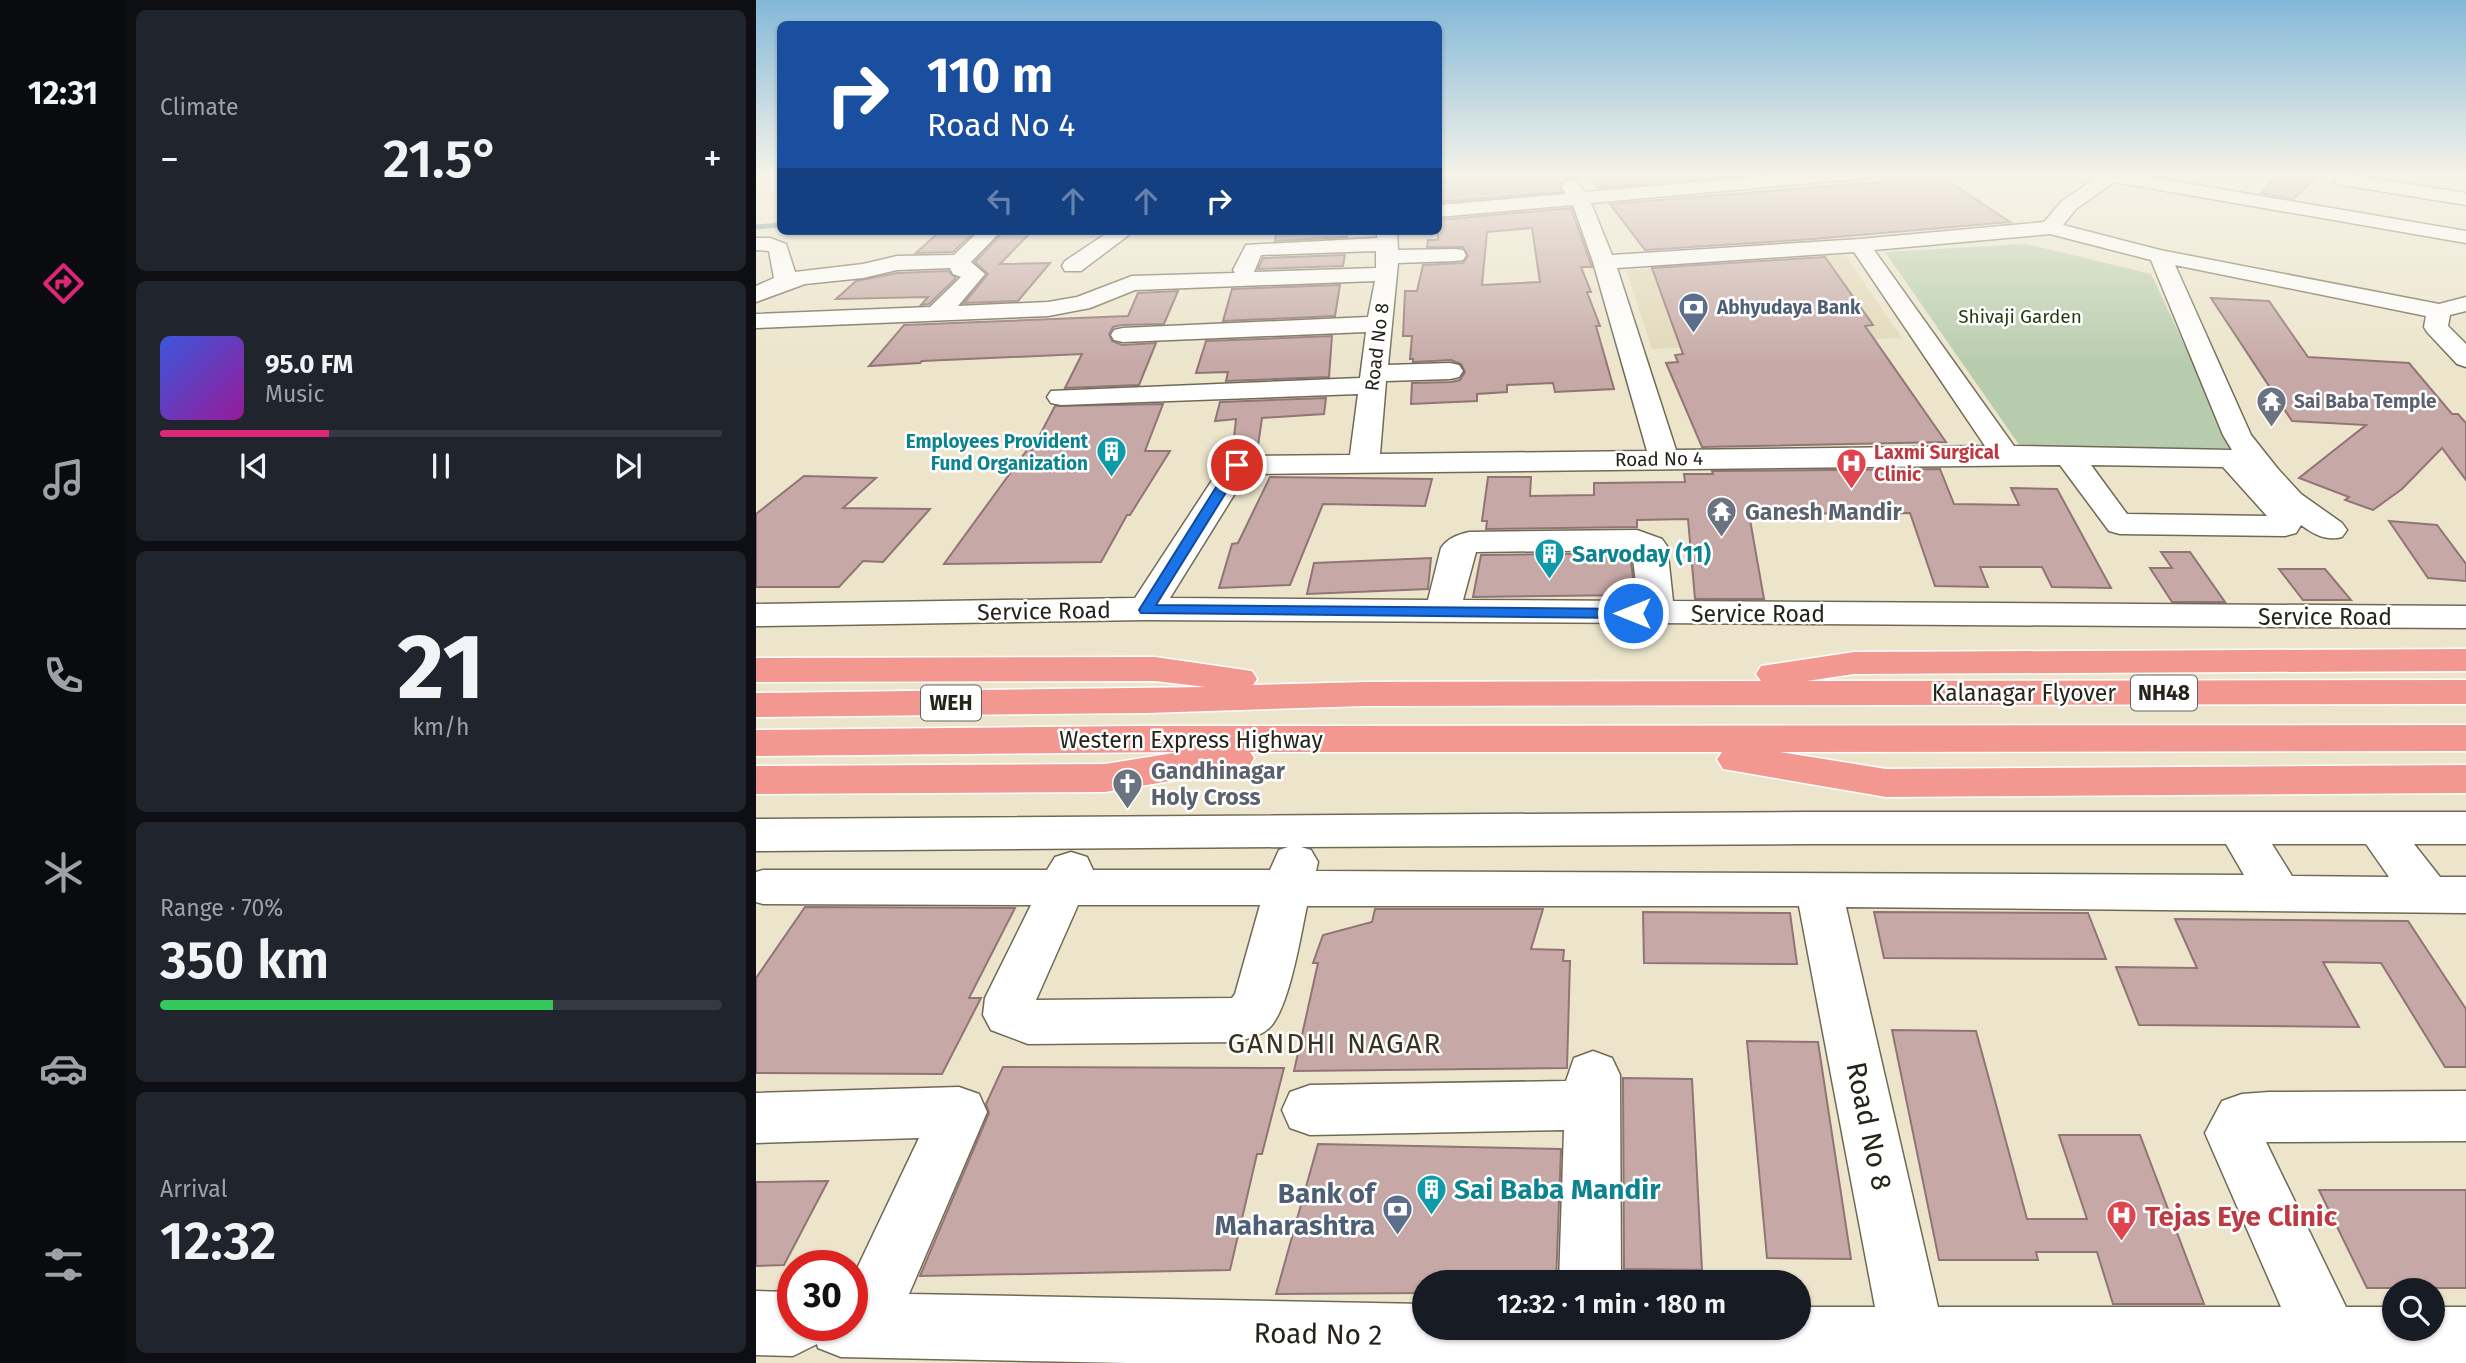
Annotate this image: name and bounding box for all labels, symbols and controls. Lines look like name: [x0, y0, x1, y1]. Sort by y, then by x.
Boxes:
text: 110 m: [927, 46, 1053, 105]
icon: right: [812, 49, 903, 140]
text: 12:31: [28, 74, 98, 112]
text: Climate: [160, 93, 239, 121]
text: Road No 4: [927, 106, 1075, 144]
text: 21.5°: [383, 128, 499, 191]
text: −: [160, 136, 179, 182]
text: +: [703, 136, 722, 182]
icon: left: [981, 182, 1019, 220]
icon: ahead: [1054, 182, 1092, 220]
icon: ahead: [1127, 182, 1165, 220]
icon: right: [1200, 182, 1238, 220]
icon: directions: [39, 259, 88, 308]
bank icon: Abhyudaya Bank: [1677, 290, 1711, 334]
place label: Abhyudaya Bank: [1716, 296, 1861, 319]
street label: Road No 8: [1360, 302, 1394, 392]
park label: Shivaji Garden: [1958, 305, 2082, 328]
text: 95.0 FM: [265, 349, 353, 380]
text: Music: [265, 380, 325, 408]
temple icon: Sai Baba Temple: [2254, 384, 2288, 428]
place label: Sai Baba Temple: [2294, 390, 2436, 413]
place label: Employees Provident Fund Organization: [906, 430, 1089, 475]
building icon: Employees Provident Fund Organization: [1094, 435, 1128, 479]
pin: [1207, 435, 1267, 495]
place label: Laxmi Surgical Clinic: [1874, 441, 2000, 486]
icon: arrive: [1218, 446, 1256, 484]
hospital icon: Laxmi Surgical Clinic: [1834, 446, 1868, 490]
icon: previous: [235, 447, 273, 485]
icon: pause: [422, 447, 460, 485]
icon: next: [609, 447, 647, 485]
street label: Road No 4: [1615, 447, 1703, 471]
icon: music: [39, 455, 88, 504]
temple icon: Ganesh Mandir: [1705, 495, 1739, 539]
place label: Ganesh Mandir: [1745, 498, 1902, 526]
building icon: Sarvoday (11): [1532, 537, 1566, 581]
place label: Sarvoday (11): [1572, 540, 1711, 568]
position arrow: [1596, 576, 1670, 650]
street label: Service Road: [977, 596, 1111, 626]
street label: Service Road: [1691, 600, 1825, 628]
street label: Service Road: [2258, 603, 2392, 631]
text: 21: [397, 613, 485, 722]
icon: phone: [39, 651, 88, 700]
road number: NH48: [2131, 676, 2197, 710]
street label: Kalanagar Flyover: [1932, 679, 2116, 707]
road number: WEH: [921, 686, 981, 720]
text: km/h: [413, 713, 469, 741]
street label: Western Express Highway: [1059, 726, 1323, 754]
place label: Gandhinagar Holy Cross: [1151, 757, 1286, 811]
church icon: Gandhinagar Holy Cross: [1111, 767, 1145, 811]
icon: climate: [39, 848, 88, 897]
text: Range · 70%: [160, 894, 283, 922]
text: 350 km: [160, 929, 329, 992]
district label: GANDHI NAGAR: [1227, 1027, 1443, 1060]
icon: car: [39, 1044, 88, 1093]
street label: Road No 8: [1839, 1059, 1899, 1193]
building icon: Sai Baba Mandir: [1414, 1172, 1448, 1216]
place label: Sai Baba Mandir: [1454, 1173, 1661, 1206]
text: Arrival: [160, 1175, 227, 1203]
place label: Bank of Maharashtra: [1215, 1177, 1378, 1242]
bank icon: Bank of Maharashtra: [1381, 1192, 1415, 1236]
hospital icon: Tejas Eye Clinic: [2105, 1199, 2139, 1243]
place label: Tejas Eye Clinic: [2145, 1200, 2338, 1233]
text: 12:32: [160, 1210, 276, 1273]
icon: filters: [39, 1240, 88, 1289]
speed limit sign: 30: [777, 1250, 868, 1341]
map controls: [2382, 1278, 2445, 1341]
button: search: [2382, 1278, 2445, 1341]
text: 12:32 · 1 min · 180 m: [1497, 1289, 1726, 1320]
street label: Road No 2: [1253, 1316, 1383, 1352]

